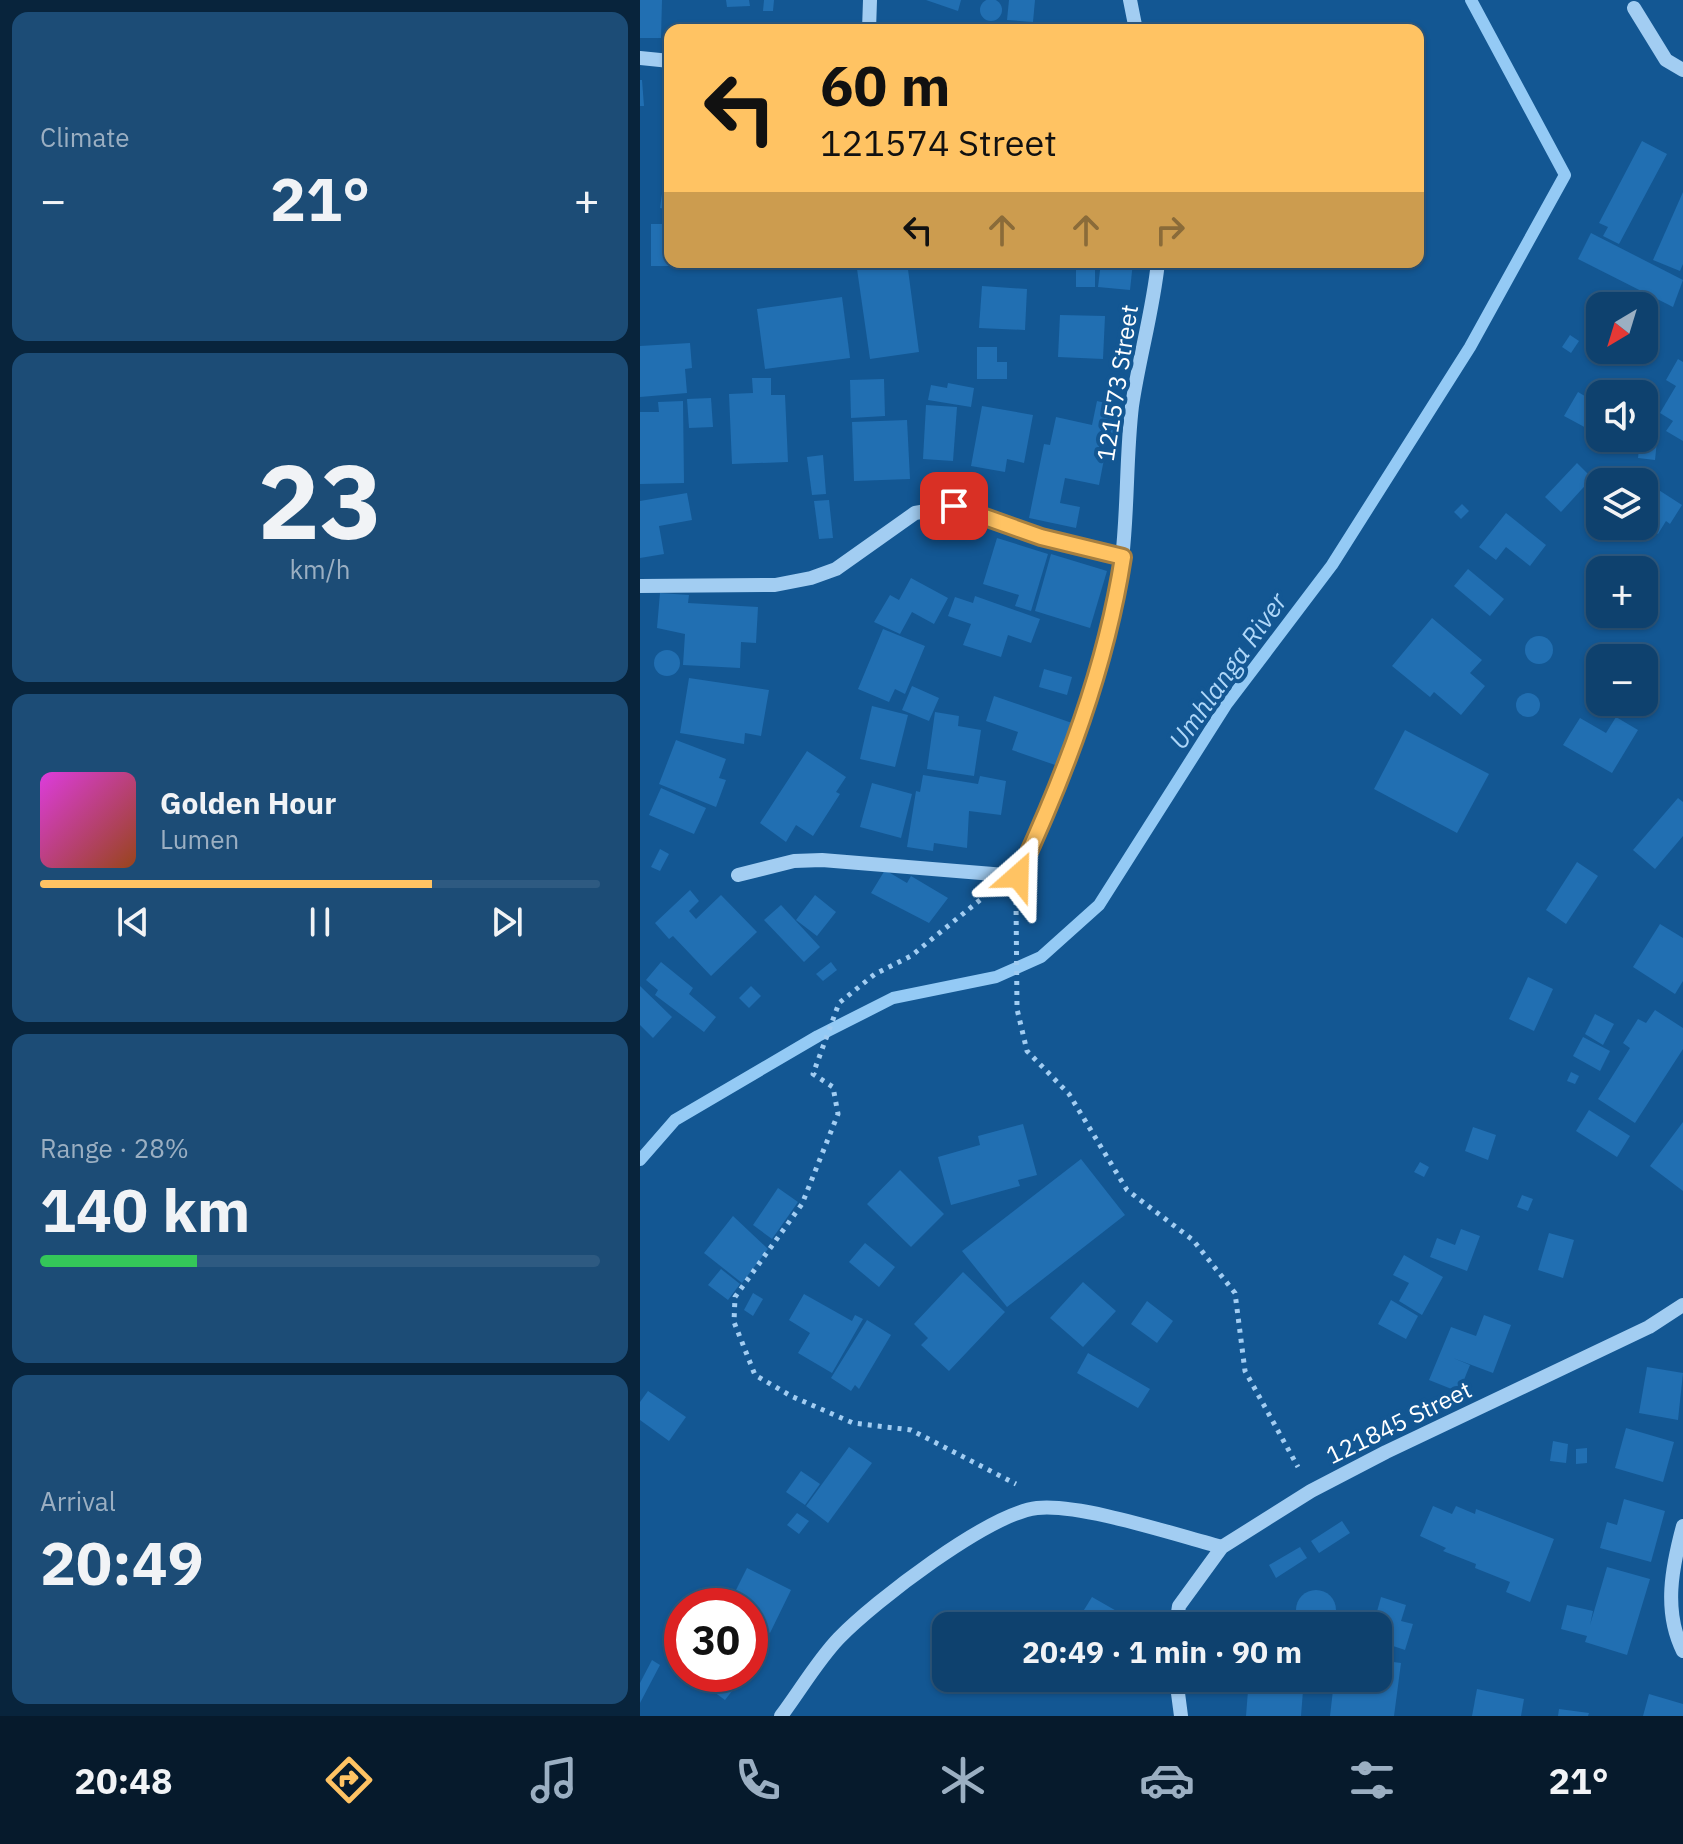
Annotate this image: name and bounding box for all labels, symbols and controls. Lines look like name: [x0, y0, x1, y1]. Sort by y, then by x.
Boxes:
text: 60 m: [820, 49, 950, 121]
icon: left: [688, 56, 792, 160]
text: 121574 Street: [820, 119, 1057, 166]
text: Climate: [40, 120, 130, 154]
text: 21°: [270, 159, 370, 238]
text: −: [40, 171, 66, 228]
text: +: [574, 171, 600, 228]
icon: left: [896, 208, 940, 252]
icon: ahead: [980, 208, 1024, 252]
icon: ahead: [1064, 208, 1108, 252]
icon: right: [1148, 208, 1192, 252]
north arrow: [1586, 292, 1658, 364]
map controls: [1586, 292, 1658, 716]
street label: 121573 Street: [1089, 302, 1145, 463]
button: sound: [1586, 380, 1658, 452]
text: 23: [258, 432, 382, 568]
button: layers: [1586, 468, 1658, 540]
pin: [920, 472, 988, 540]
icon: arrive: [932, 484, 976, 528]
text: km/h: [289, 552, 351, 586]
button: +: [1586, 556, 1658, 628]
water label: Umhlanga River: [1161, 584, 1295, 755]
button: −: [1586, 644, 1658, 716]
text: Golden Hour: [160, 783, 336, 822]
text: Lumen: [160, 822, 239, 856]
position arrow: [976, 834, 1060, 918]
icon: previous: [111, 900, 155, 944]
icon: pause: [298, 900, 342, 944]
icon: next: [485, 900, 529, 944]
text: Range · 28%: [40, 1131, 189, 1165]
text: 140 km: [40, 1170, 250, 1249]
street label: 121845 Street: [1321, 1373, 1477, 1471]
text: Arrival: [40, 1484, 116, 1518]
text: 20:49: [40, 1523, 204, 1602]
speed limit sign: 30: [664, 1588, 768, 1692]
text: 20:49 · 1 min · 90 m: [1022, 1632, 1302, 1671]
icon: directions: [321, 1752, 377, 1808]
icon: music: [526, 1752, 582, 1808]
icon: phone: [730, 1752, 786, 1808]
icon: climate: [935, 1752, 991, 1808]
icon: car: [1139, 1752, 1195, 1808]
icon: filters: [1344, 1752, 1400, 1808]
text: 20:48: [74, 1757, 173, 1804]
text: 21°: [1549, 1757, 1609, 1804]

